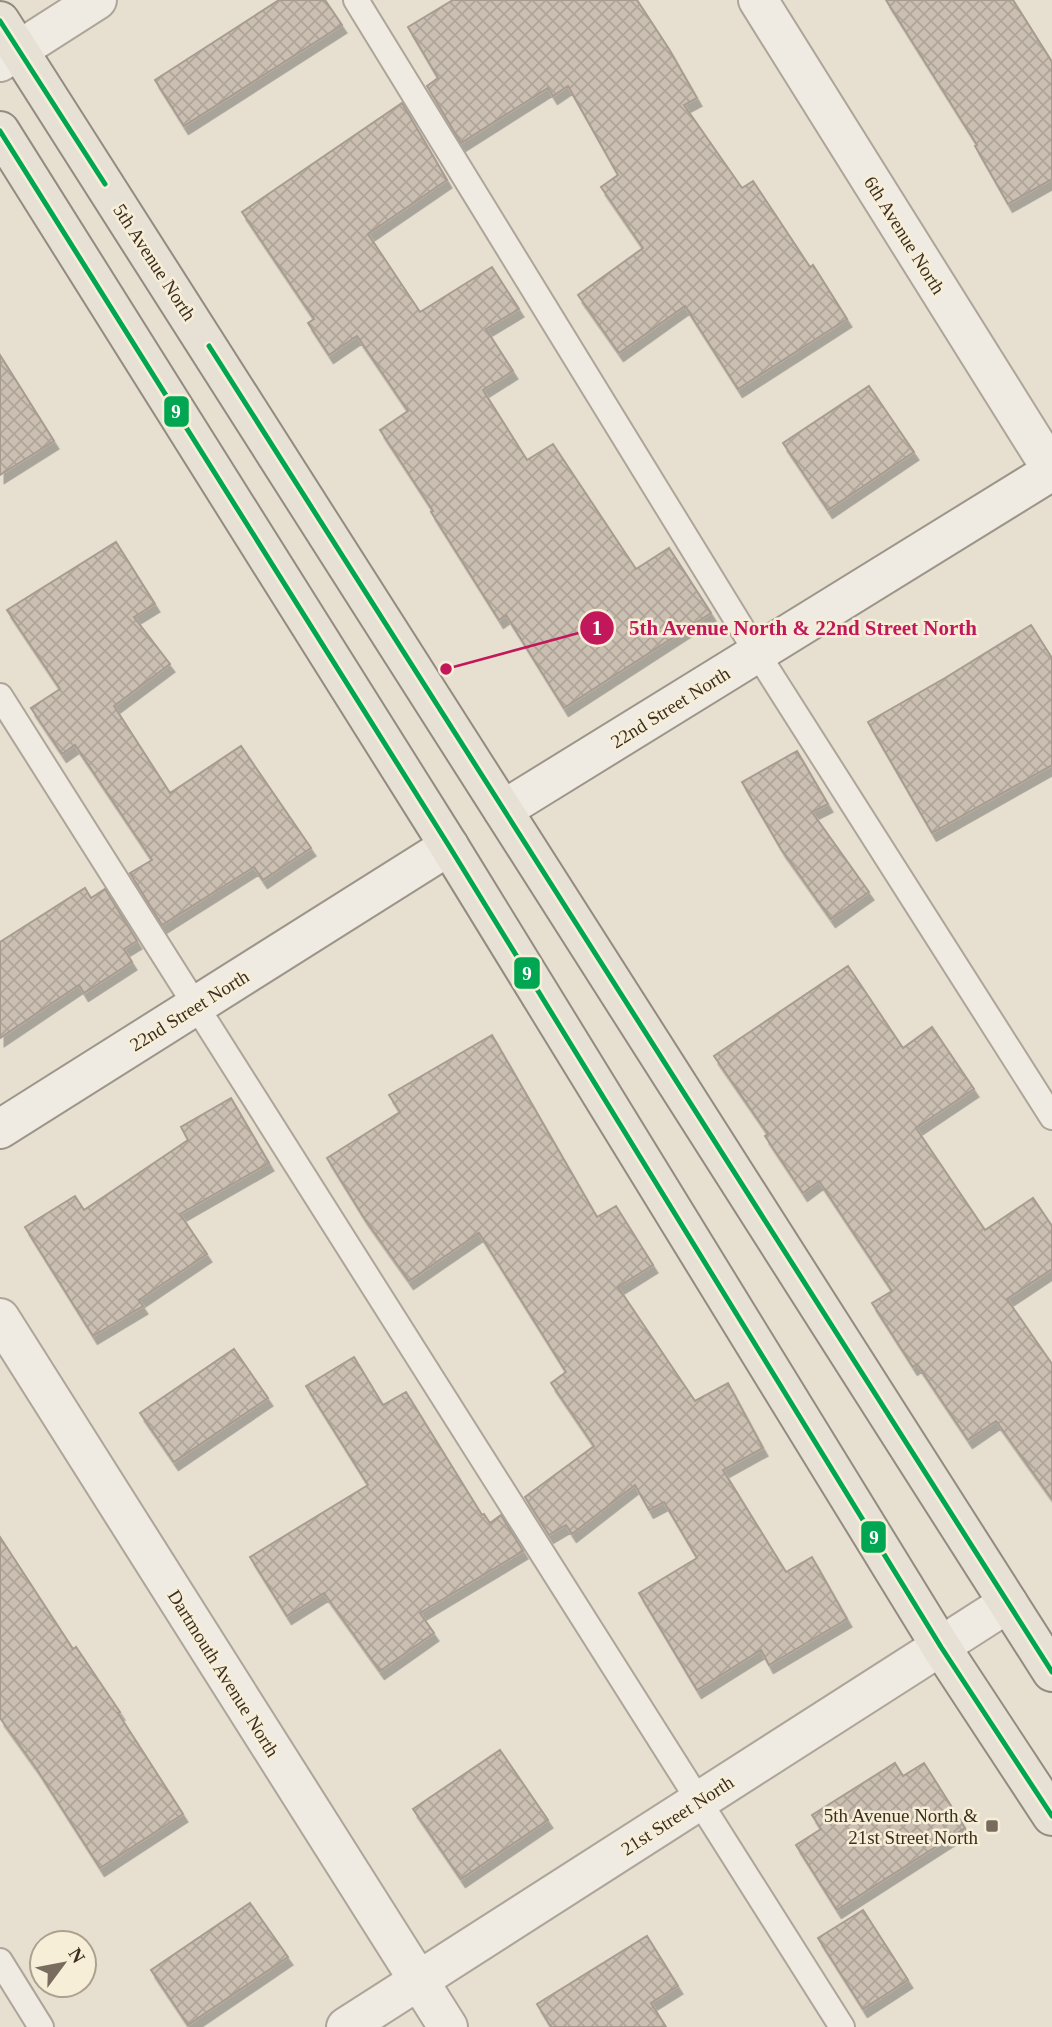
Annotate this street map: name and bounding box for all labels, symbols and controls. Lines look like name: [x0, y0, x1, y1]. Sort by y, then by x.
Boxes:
street label: 6th Avenue North: [860, 173, 949, 298]
street label: 5th Avenue North: [109, 200, 200, 325]
line badge: 9: [163, 395, 190, 428]
text: 9: [171, 401, 181, 422]
callout: 5th Avenue North & 22nd Street North: [580, 607, 992, 649]
text: 1: [592, 616, 602, 640]
text: 5th Avenue North & 22nd Street North: [629, 616, 977, 640]
street label: 22nd Street North: [607, 662, 734, 752]
line badge: 9: [513, 956, 541, 990]
text: 9: [522, 963, 532, 984]
street label: 22nd Street North: [126, 965, 253, 1055]
line badge: 9: [860, 1520, 887, 1554]
text: 9: [869, 1527, 879, 1548]
street label: Dartmouth Avenue North: [164, 1586, 284, 1761]
street label: 21st Street North: [617, 1771, 738, 1860]
place label: 5th Avenue North & 21st Street North: [824, 1805, 978, 1848]
marker: 5th Avenue North & 21st Street North: [984, 1818, 1000, 1834]
north arrow: [28, 1929, 98, 1999]
text: N: [64, 1944, 90, 1967]

